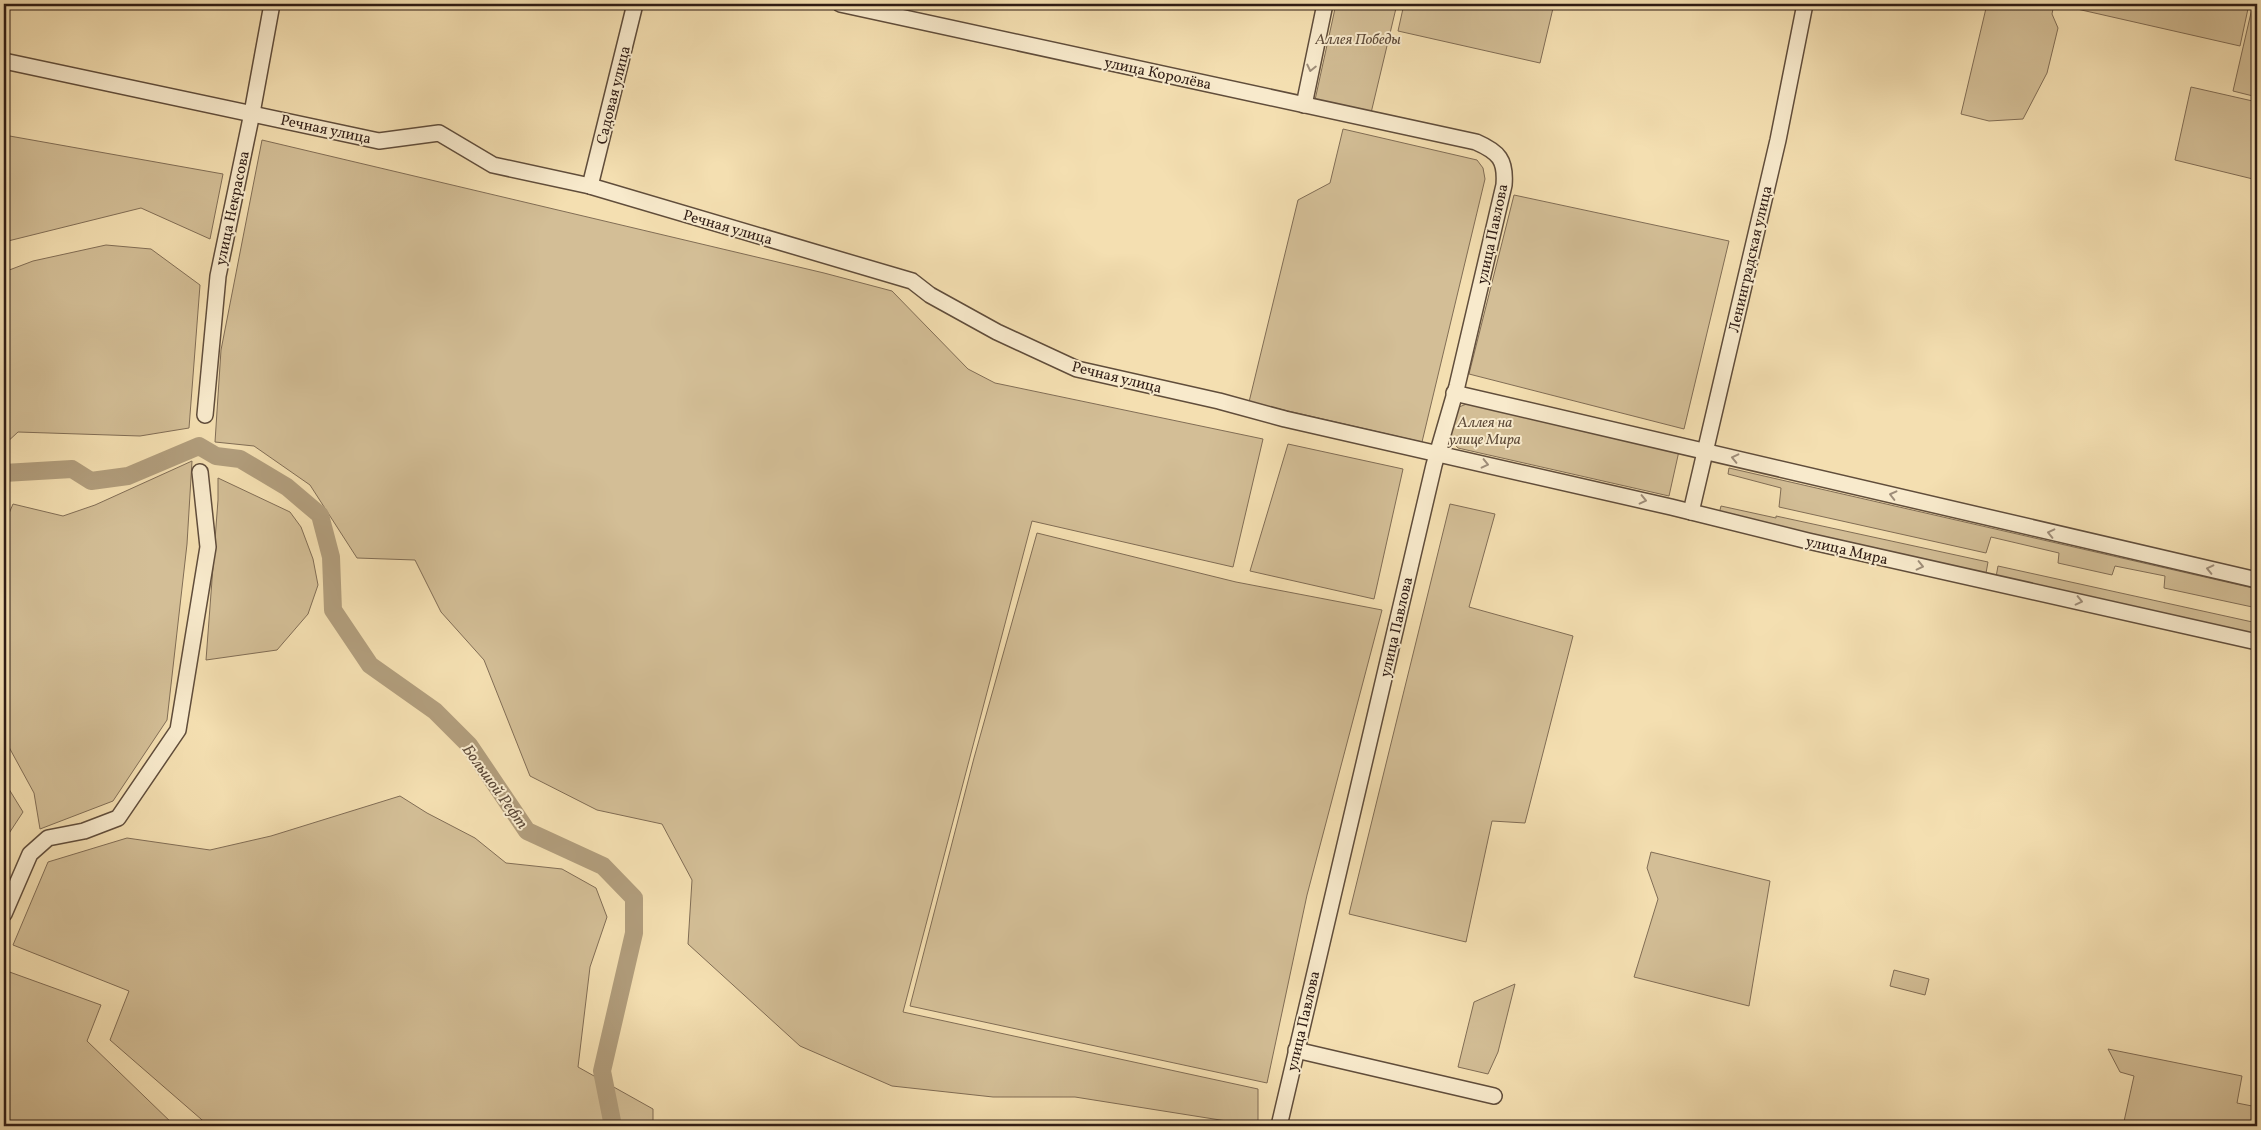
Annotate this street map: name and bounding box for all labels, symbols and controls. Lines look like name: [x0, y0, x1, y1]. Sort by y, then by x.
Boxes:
park label: Аллея Победы: [1314, 30, 1401, 51]
street label: Садовая улица: [592, 44, 637, 147]
street label: улица Королёва: [1102, 53, 1213, 96]
one-way arrow: [1306, 64, 1317, 73]
street label: Речная улица: [278, 111, 373, 150]
street label: улица Некрасова: [211, 149, 256, 268]
street label: улица Павлова: [1473, 182, 1514, 286]
street label: Ленинградская улица: [1724, 184, 1779, 335]
street label: Речная улица: [680, 206, 775, 251]
street label: Речная улица: [1069, 357, 1164, 400]
park label: Аллея на улице Мира: [1447, 413, 1521, 451]
one-way arrow: [1731, 453, 1740, 464]
one-way arrow: [1480, 458, 1489, 469]
one-way arrow: [1889, 490, 1898, 501]
one-way arrow: [1639, 494, 1648, 505]
one-way arrow: [2047, 528, 2056, 539]
street label: улица Мира: [1803, 532, 1890, 571]
one-way arrow: [1916, 560, 1925, 571]
one-way arrow: [2205, 564, 2214, 575]
street label: улица Павлова: [1376, 575, 1419, 679]
one-way arrow: [2075, 595, 2083, 606]
water label: Большой Рефт: [456, 740, 533, 834]
street label: улица Павлова: [1283, 969, 1326, 1073]

